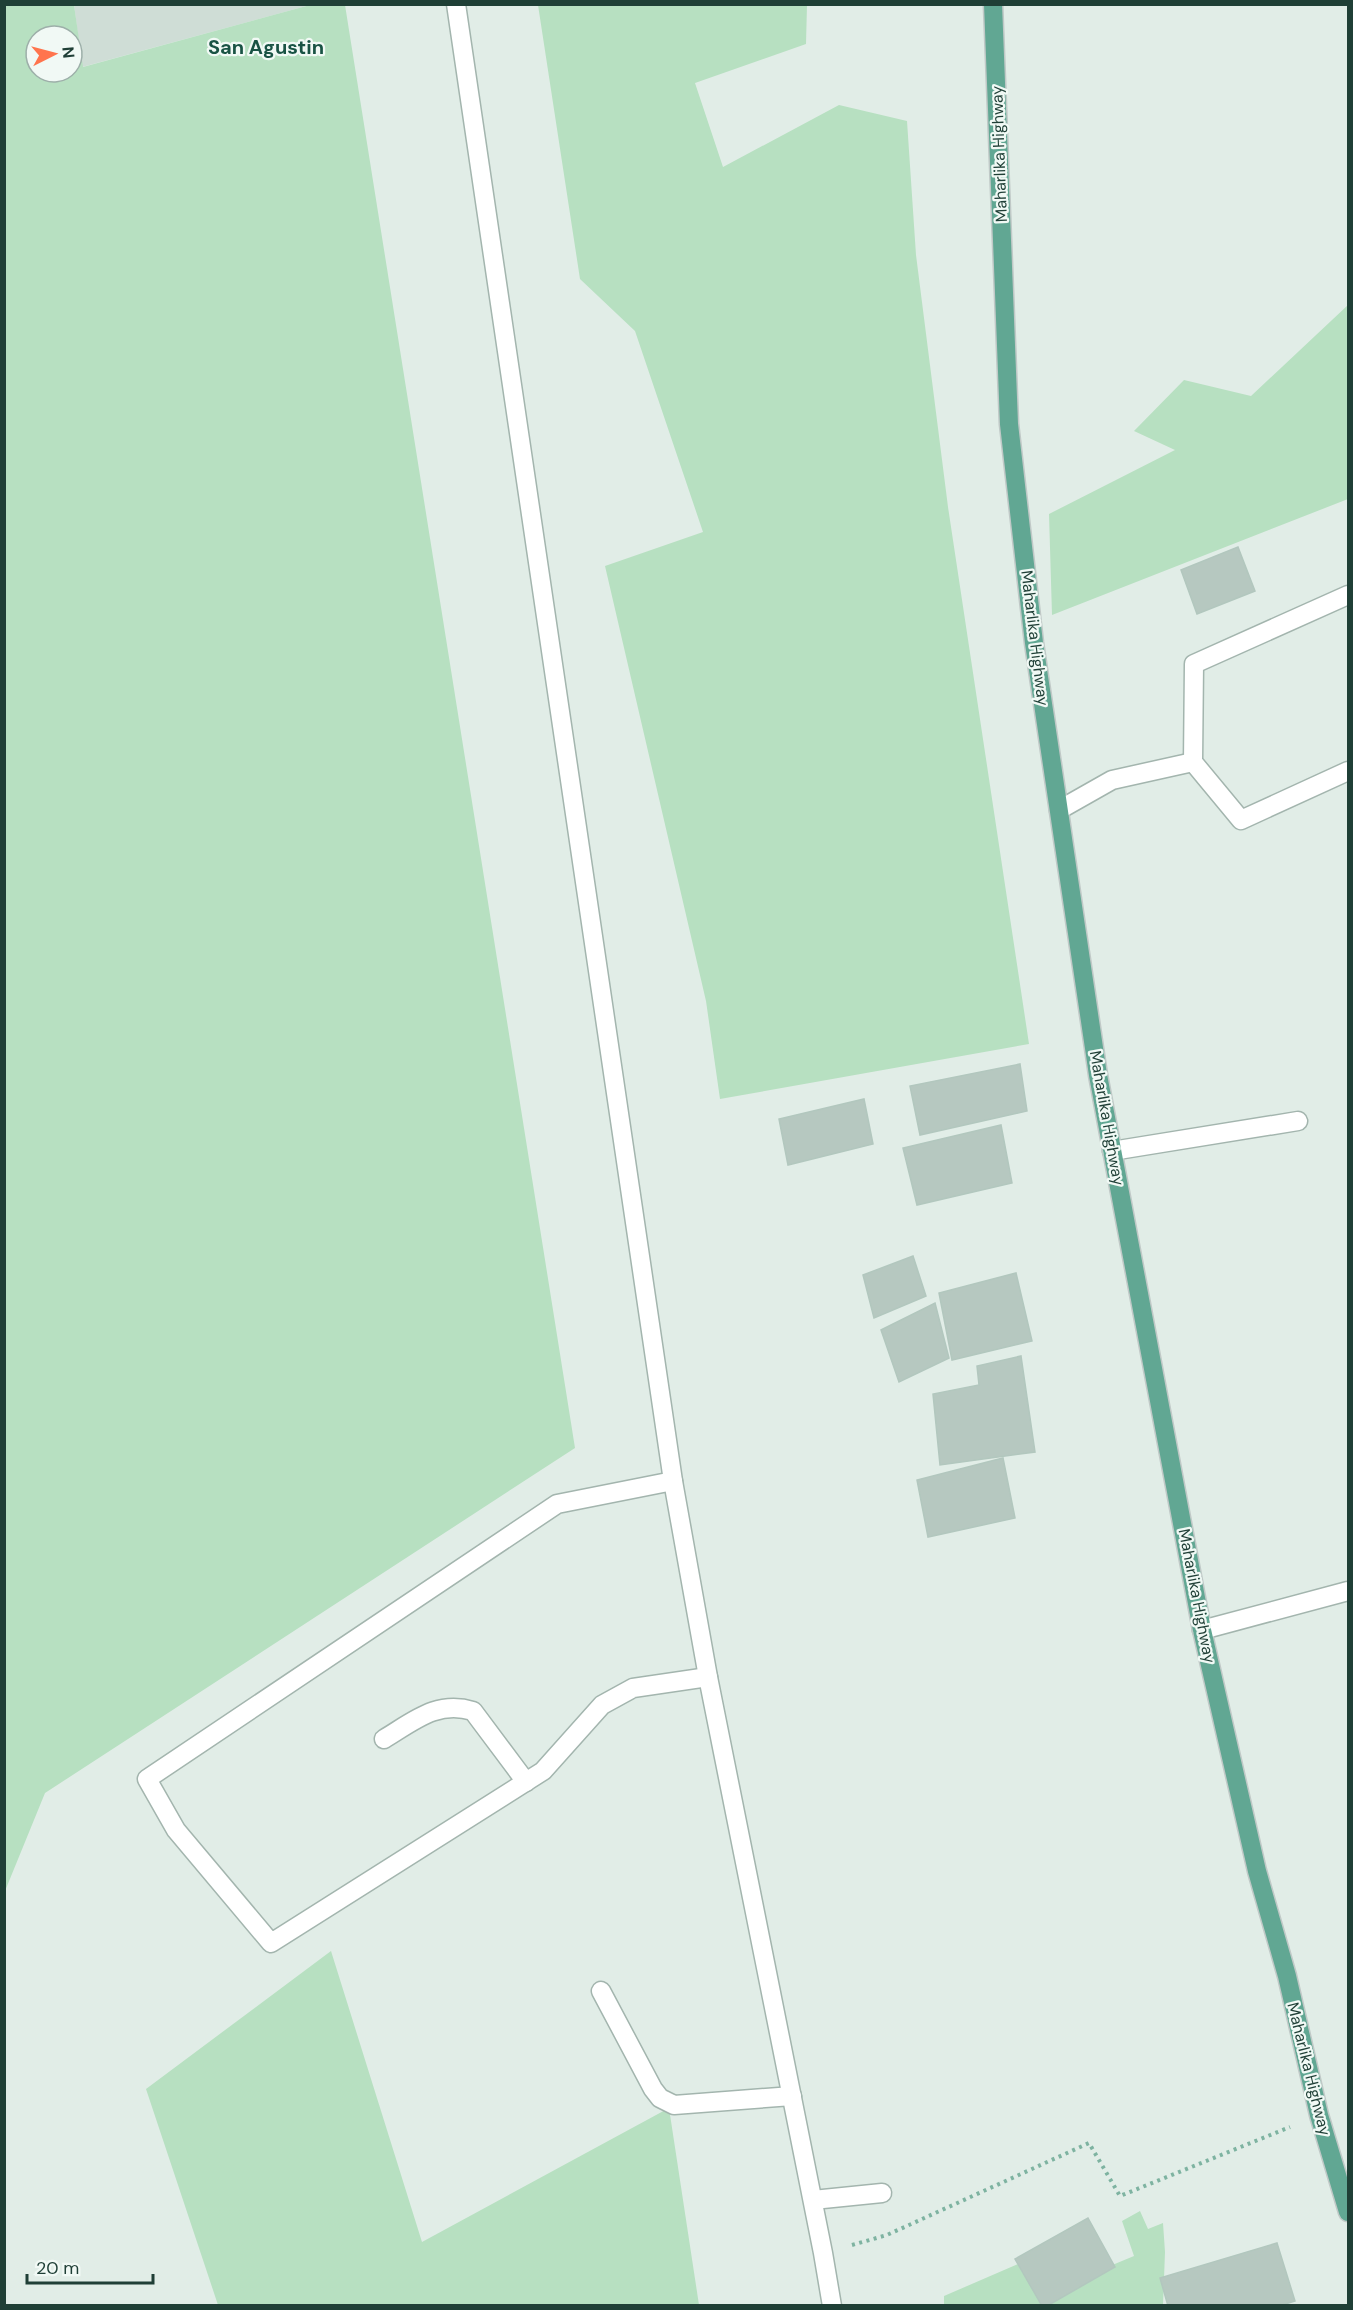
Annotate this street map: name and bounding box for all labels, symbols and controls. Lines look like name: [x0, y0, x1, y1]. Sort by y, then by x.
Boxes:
north arrow: [24, 24, 84, 84]
district label: San Agustin: [208, 34, 324, 60]
text: N: [57, 46, 79, 59]
street label: Maharlika Highway: [986, 85, 1012, 223]
street label: Maharlika Highway: [1016, 569, 1054, 707]
street label: Maharlika Highway: [1085, 1049, 1129, 1187]
street label: Maharlika Highway: [1174, 1527, 1220, 1665]
street label: Maharlika Highway: [1282, 2000, 1336, 2138]
scale bar: [27, 2247, 153, 2285]
text: 20 m: [36, 2256, 79, 2280]

